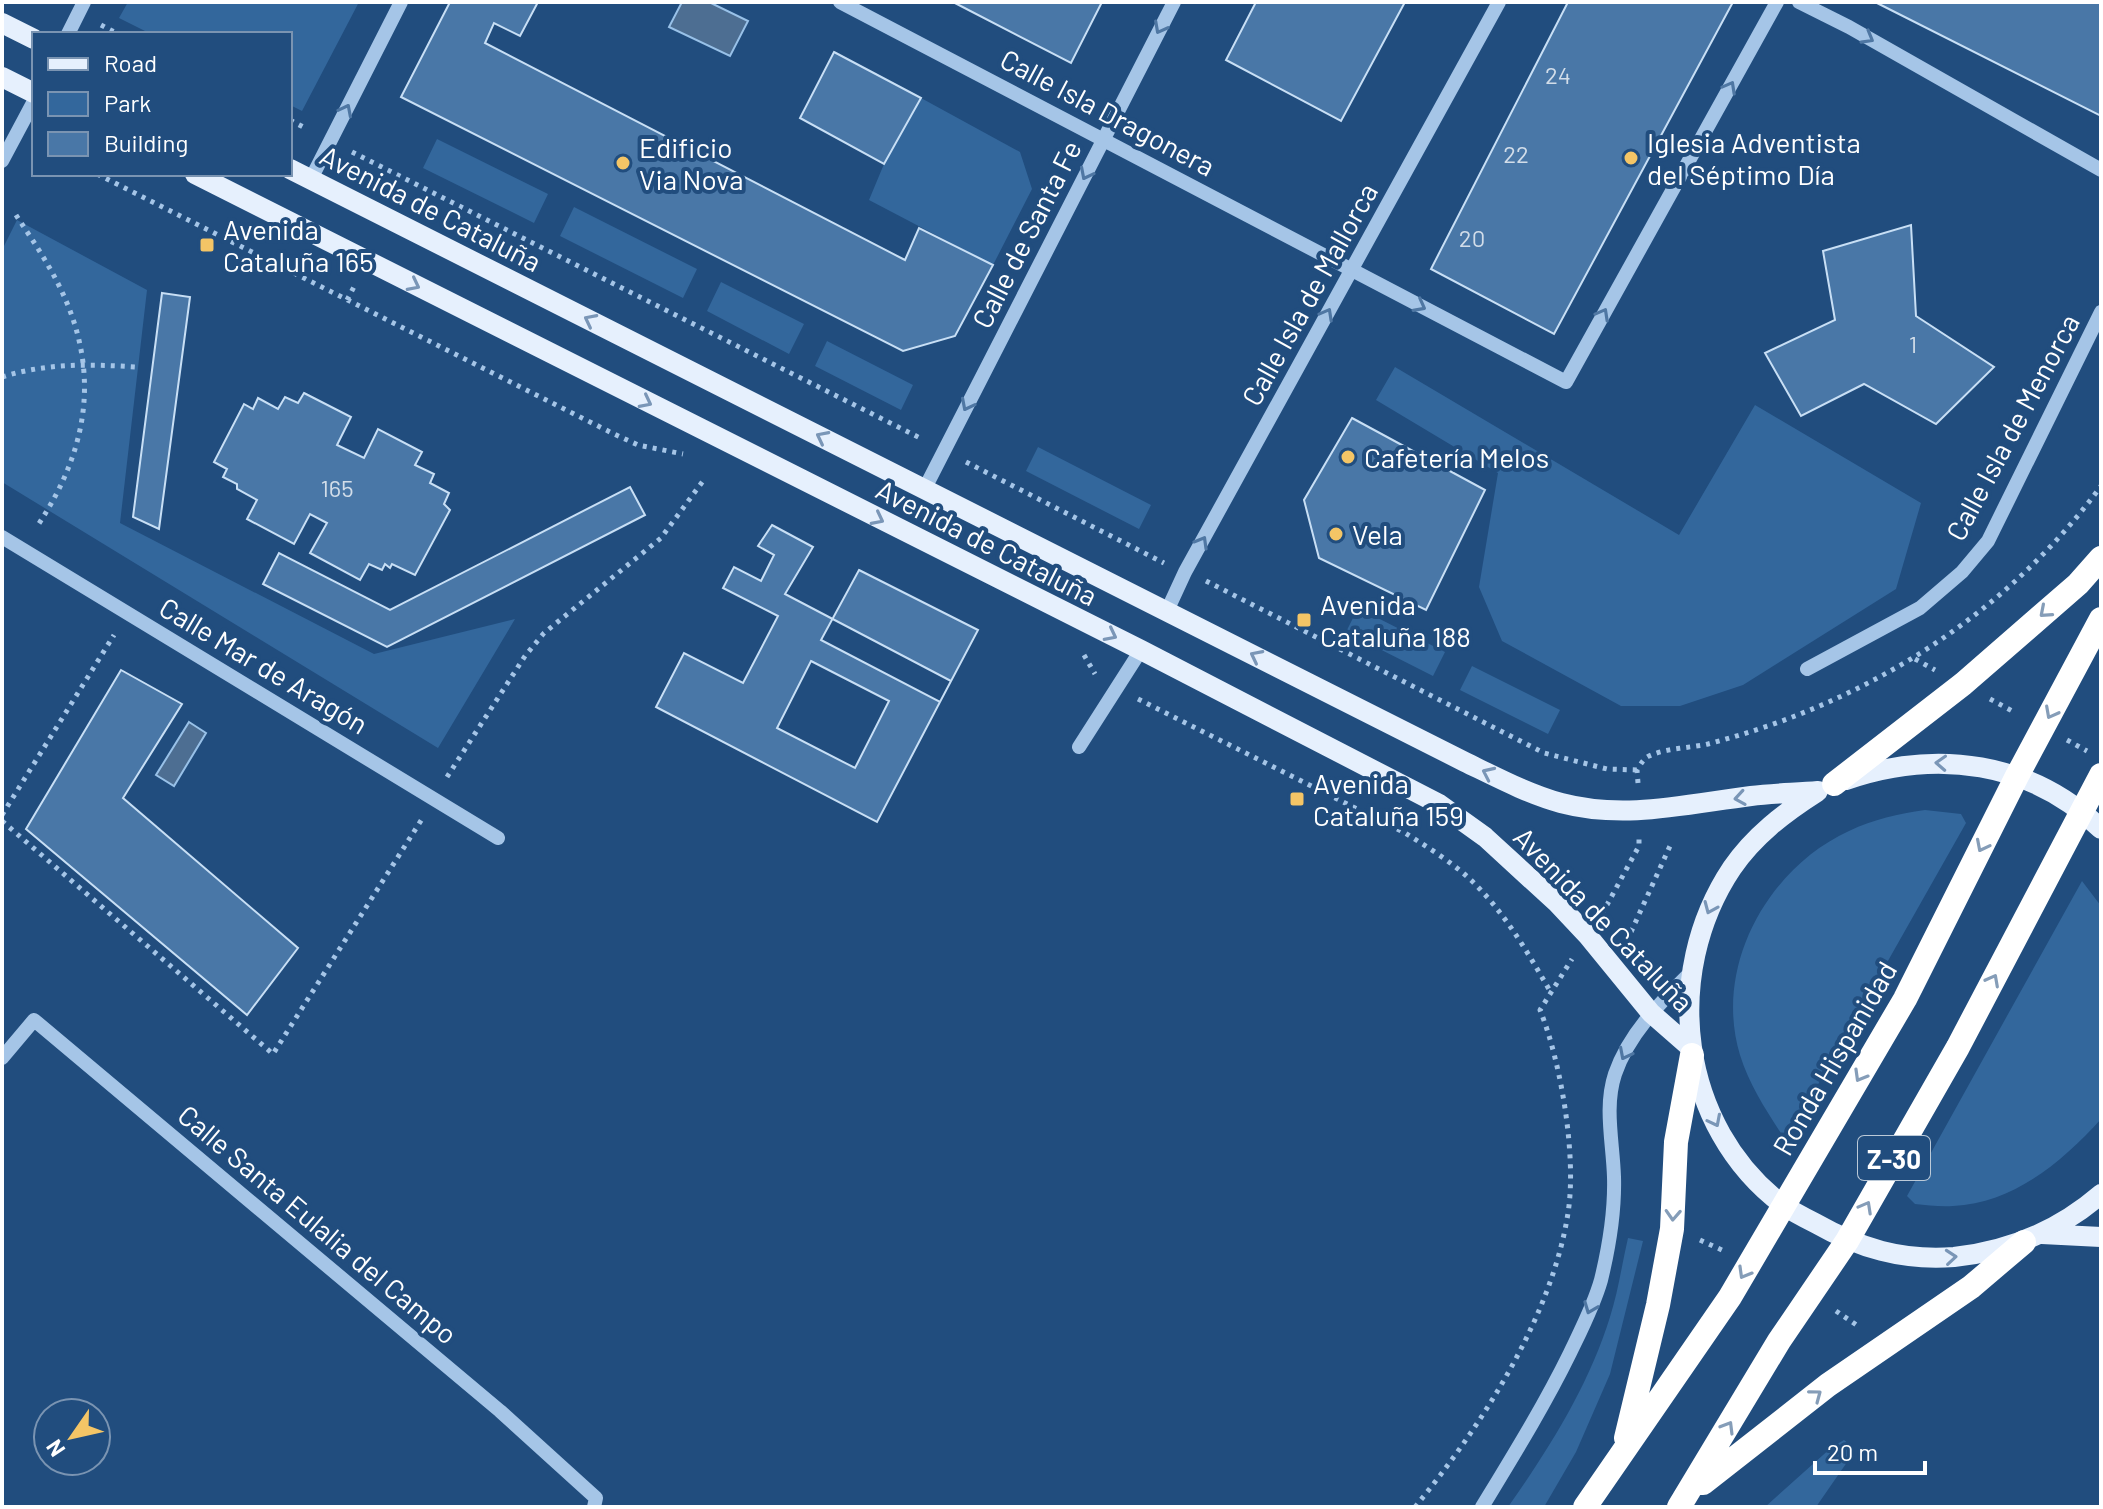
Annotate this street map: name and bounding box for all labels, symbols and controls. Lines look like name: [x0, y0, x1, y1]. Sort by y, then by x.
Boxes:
one-way arrow: [1155, 20, 1170, 35]
one-way arrow: [1860, 28, 1874, 44]
legend: [32, 32, 292, 176]
street label: Calle Isla Dragonera: [995, 41, 1221, 183]
text: Road: [104, 48, 157, 77]
house number: 24: [1545, 60, 1571, 89]
one-way arrow: [1720, 81, 1736, 95]
text: Park: [104, 88, 151, 117]
one-way arrow: [337, 103, 352, 118]
place label: Iglesia Adventista del Séptimo Día: [1647, 125, 1861, 191]
text: Building: [104, 128, 188, 157]
place label: Edificio Via Nova: [639, 130, 743, 196]
street label: Calle de Santa Fe: [964, 135, 1088, 333]
street label: Avenida de Cataluña: [315, 138, 547, 278]
house number: 22: [1503, 139, 1529, 168]
marker: Iglesia Adventista del Séptimo Día: [1622, 149, 1640, 167]
marker: Edificio Via Nova: [614, 154, 632, 172]
one-way arrow: [1080, 165, 1095, 180]
street label: Calle Isla de Mallorca: [1234, 177, 1384, 411]
place label: Avenida Cataluña 165: [223, 212, 374, 278]
house number: 20: [1459, 223, 1485, 252]
marker: Avenida Cataluña 165: [198, 236, 216, 254]
one-way arrow: [406, 275, 421, 290]
one-way arrow: [1412, 296, 1427, 311]
one-way arrow: [1318, 307, 1333, 322]
one-way arrow: [1594, 307, 1609, 322]
street label: Calle Isla de Menorca: [1938, 308, 2086, 546]
one-way arrow: [583, 314, 598, 329]
house number: 1: [1909, 329, 1917, 358]
one-way arrow: [638, 392, 653, 408]
one-way arrow: [962, 397, 977, 412]
one-way arrow: [815, 432, 830, 447]
place label: Cafetería Melos: [1364, 440, 1549, 474]
marker: Cafetería Melos: [1339, 448, 1357, 466]
street label: Avenida de Cataluña: [871, 472, 1103, 612]
house number: 165: [320, 473, 354, 502]
one-way arrow: [870, 510, 885, 525]
place label: Vela: [1352, 517, 1403, 551]
marker: Vela: [1327, 525, 1345, 543]
one-way arrow: [1193, 536, 1208, 550]
place label: Avenida Cataluña 188: [1320, 587, 1471, 653]
street label: Calle Mar de Aragón: [154, 589, 374, 741]
one-way arrow: [2040, 603, 2054, 617]
marker: Avenida Cataluña 188: [1295, 611, 1313, 629]
one-way arrow: [1103, 626, 1117, 642]
one-way arrow: [1250, 650, 1265, 666]
one-way arrow: [2045, 704, 2061, 719]
one-way arrow: [1934, 755, 1947, 772]
place label: Avenida Cataluña 159: [1313, 766, 1464, 832]
one-way arrow: [1482, 767, 1496, 783]
one-way arrow: [1734, 789, 1747, 806]
marker: Avenida Cataluña 159: [1288, 790, 1306, 808]
street label: Avenida de Cataluña: [1507, 820, 1701, 1018]
one-way arrow: [1976, 838, 1992, 853]
one-way arrow: [1704, 900, 1720, 914]
street label: Ronda Hispanidad: [1765, 955, 1903, 1161]
one-way arrow: [1984, 974, 1999, 989]
one-way arrow: [1619, 1045, 1635, 1060]
one-way arrow: [1854, 1067, 1870, 1082]
street label: Calle Santa Eulalia del Campo: [172, 1097, 464, 1351]
one-way arrow: [1706, 1113, 1721, 1128]
road number: Z-30: [1858, 1136, 1930, 1180]
one-way arrow: [1856, 1201, 1872, 1216]
one-way arrow: [1665, 1209, 1682, 1222]
one-way arrow: [1945, 1249, 1958, 1266]
one-way arrow: [1738, 1264, 1754, 1279]
one-way arrow: [1583, 1300, 1600, 1314]
one-way arrow: [1807, 1390, 1822, 1404]
north arrow: [32, 1397, 112, 1477]
one-way arrow: [1718, 1421, 1734, 1436]
scale bar: [1815, 1425, 1925, 1475]
text: N: [40, 1435, 69, 1462]
text: 20 m: [1827, 1437, 1878, 1466]

